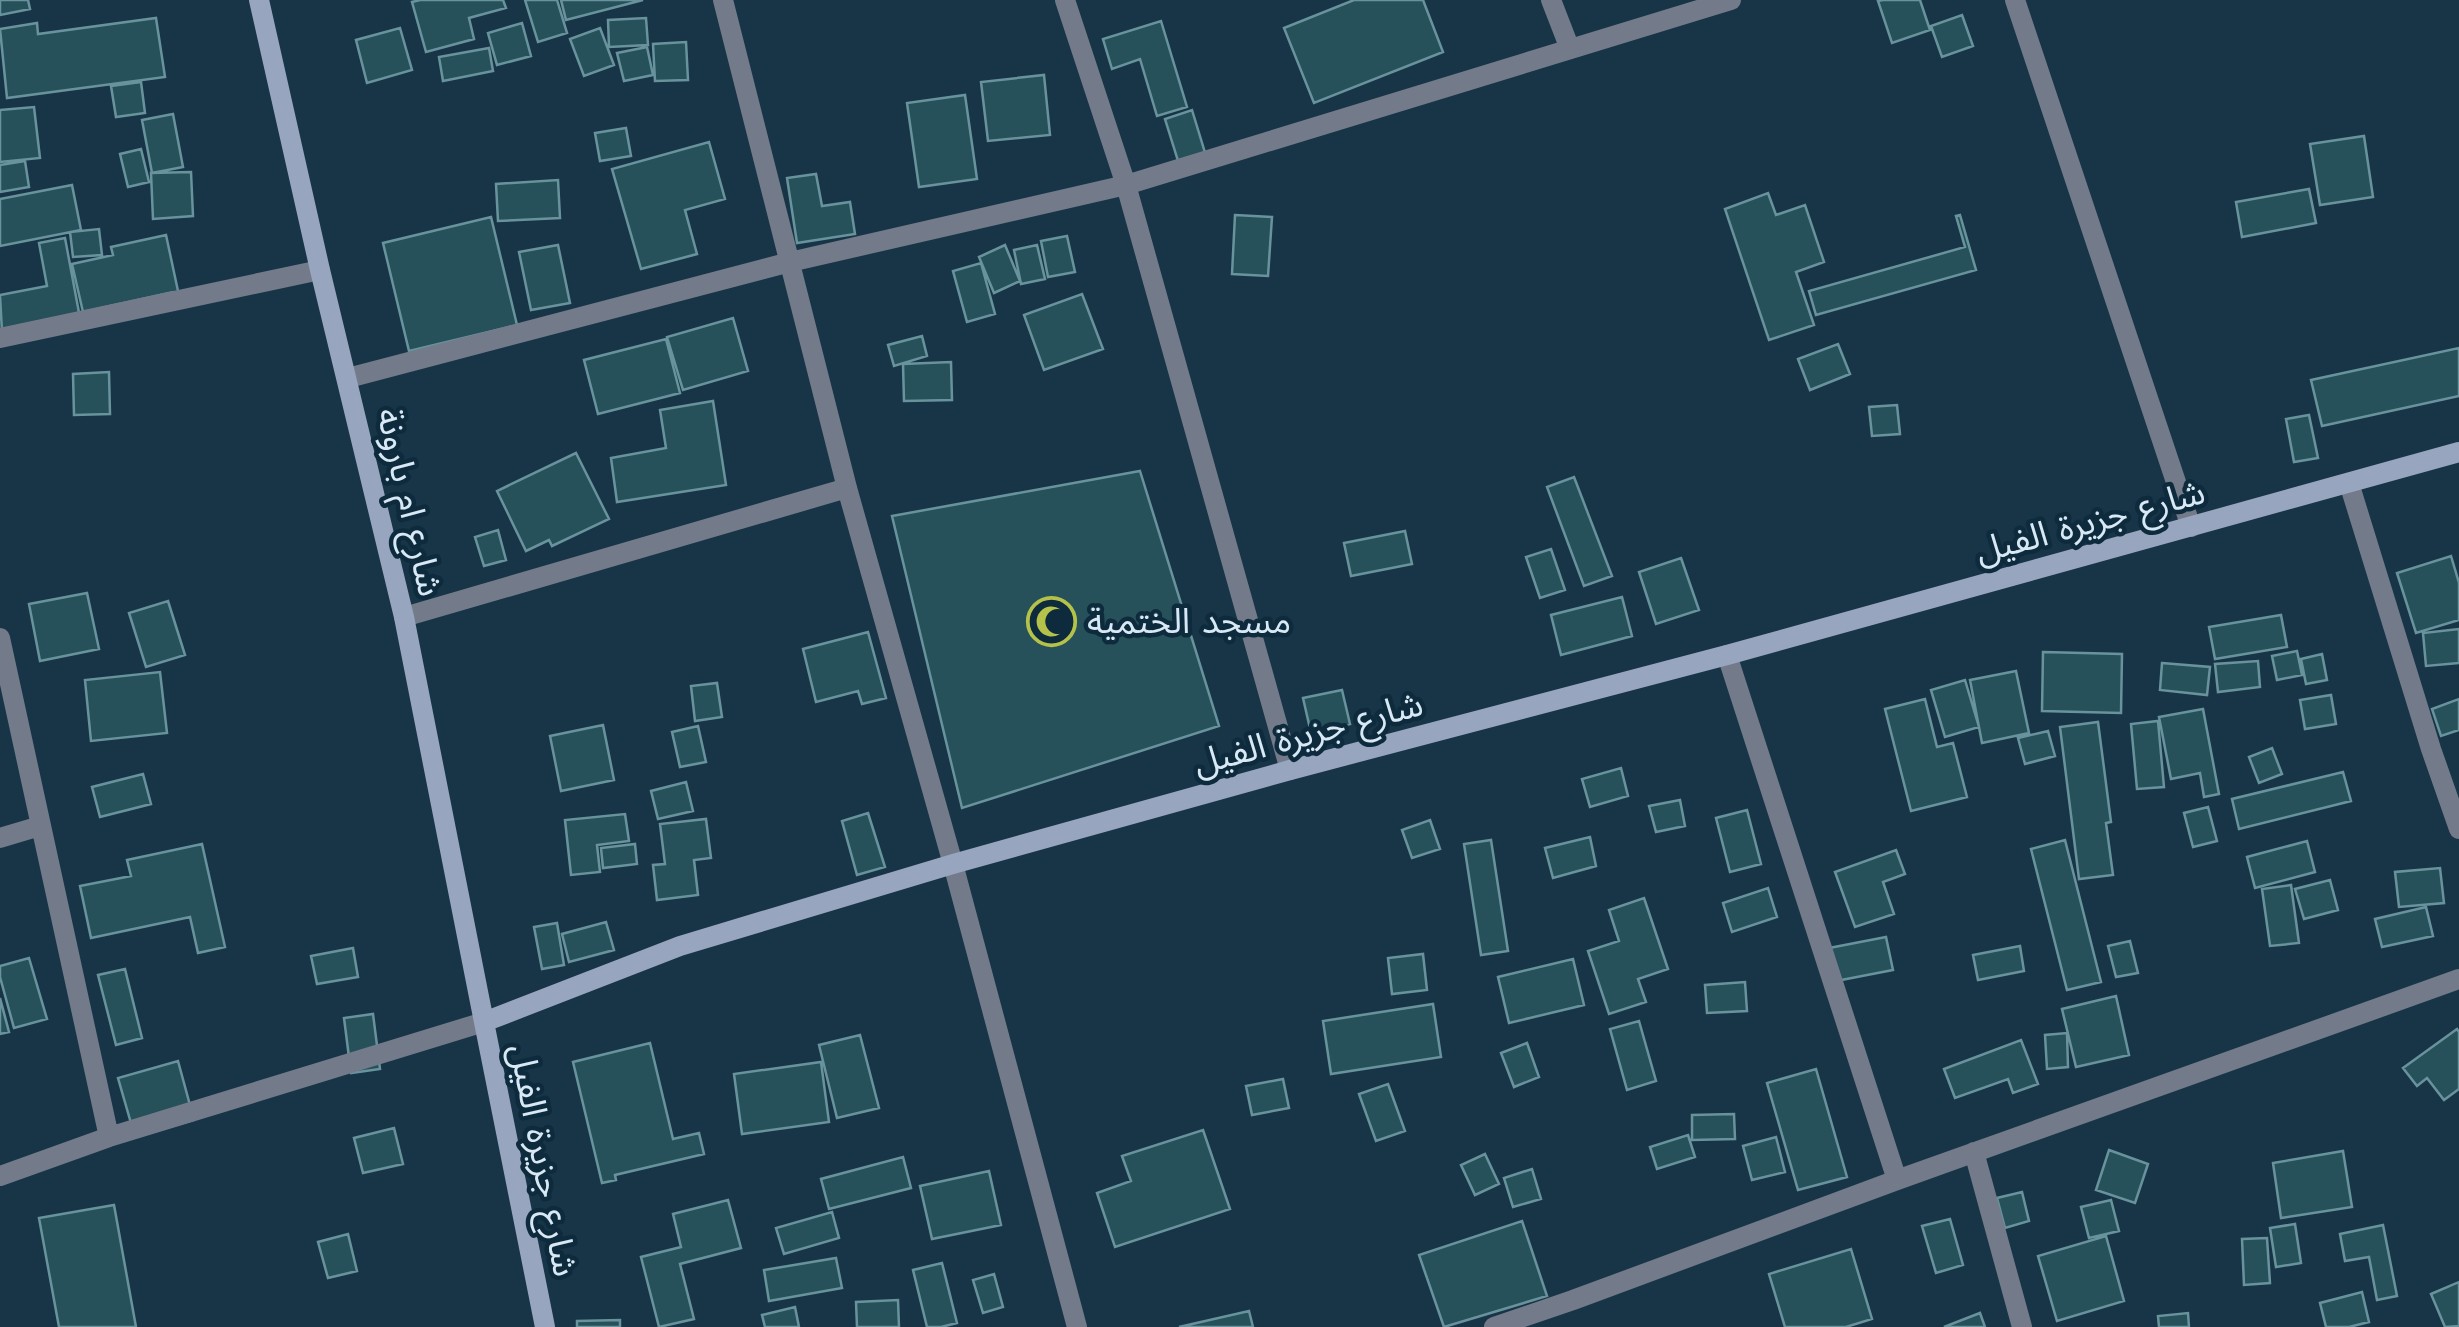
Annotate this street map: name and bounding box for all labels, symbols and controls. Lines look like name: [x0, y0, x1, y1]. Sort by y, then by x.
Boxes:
street label: شارع ام بارونة: [363, 404, 452, 601]
street label: شارع جزيرة الفيل: [1971, 470, 2211, 577]
mosque icon: مسجد الختمية: [1026, 595, 1078, 647]
place label: مسجد الختمية: [1087, 600, 1291, 642]
street label: شارع جزيرة الفيل: [1189, 682, 1429, 789]
street label: شارع جزيرة الفيل: [496, 1040, 587, 1281]

